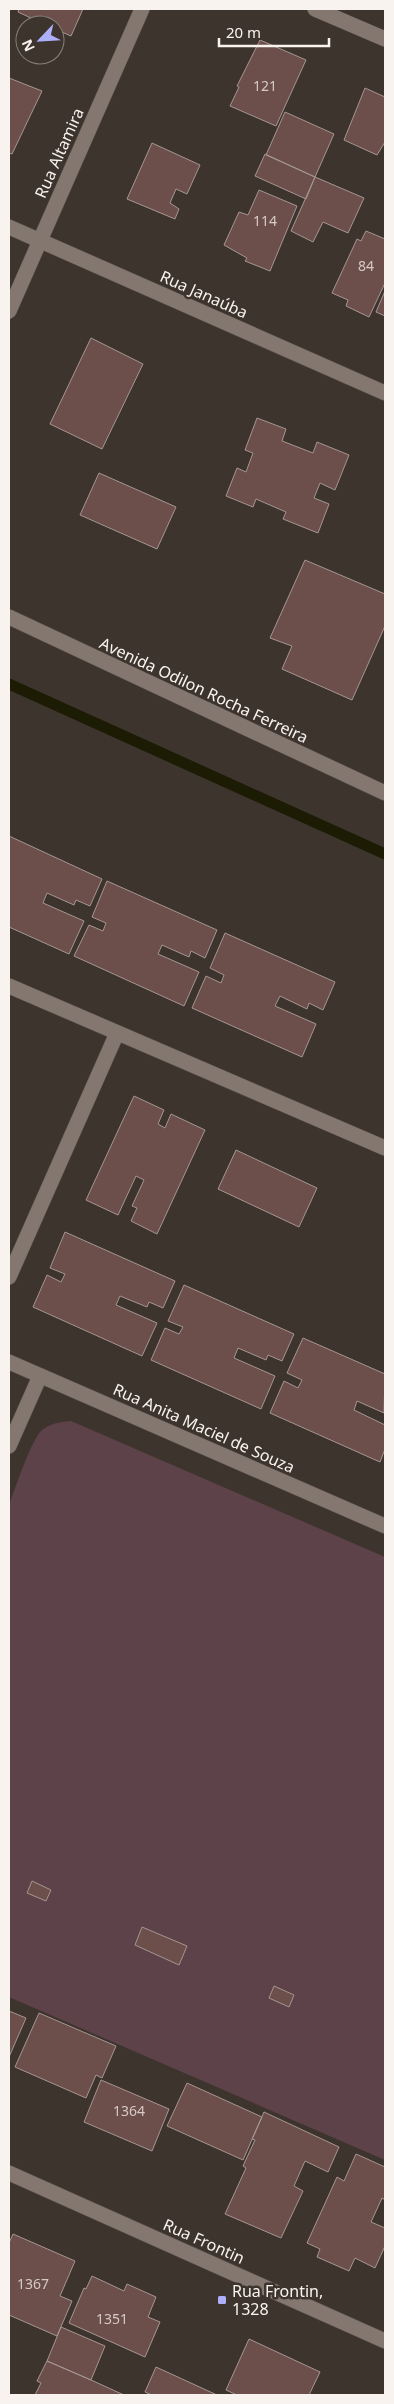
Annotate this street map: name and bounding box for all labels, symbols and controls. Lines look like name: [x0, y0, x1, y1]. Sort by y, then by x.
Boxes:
north arrow: [15, 15, 65, 65]
scale bar: [219, 15, 329, 47]
text: 20 m: [226, 22, 261, 42]
text: N: [17, 37, 39, 55]
house number: 121: [253, 76, 277, 95]
street label: Rua Altamira: [29, 104, 89, 202]
house number: 114: [253, 211, 277, 230]
house number: 84: [358, 256, 374, 275]
street label: Rua Janaúba: [157, 265, 251, 323]
street label: Avenida Odilon Rocha Ferreira: [96, 632, 312, 748]
street label: Rua Anita Maciel de Souza: [110, 1378, 298, 1478]
house number: 1364: [113, 2101, 145, 2120]
street label: Rua Frontin: [160, 2213, 248, 2269]
house number: 1367: [17, 2274, 49, 2293]
place label: Rua Frontin, 1328: [232, 2280, 323, 2320]
marker: Rua Frontin, 1328: [216, 2294, 228, 2306]
house number: 1351: [96, 2309, 128, 2328]

